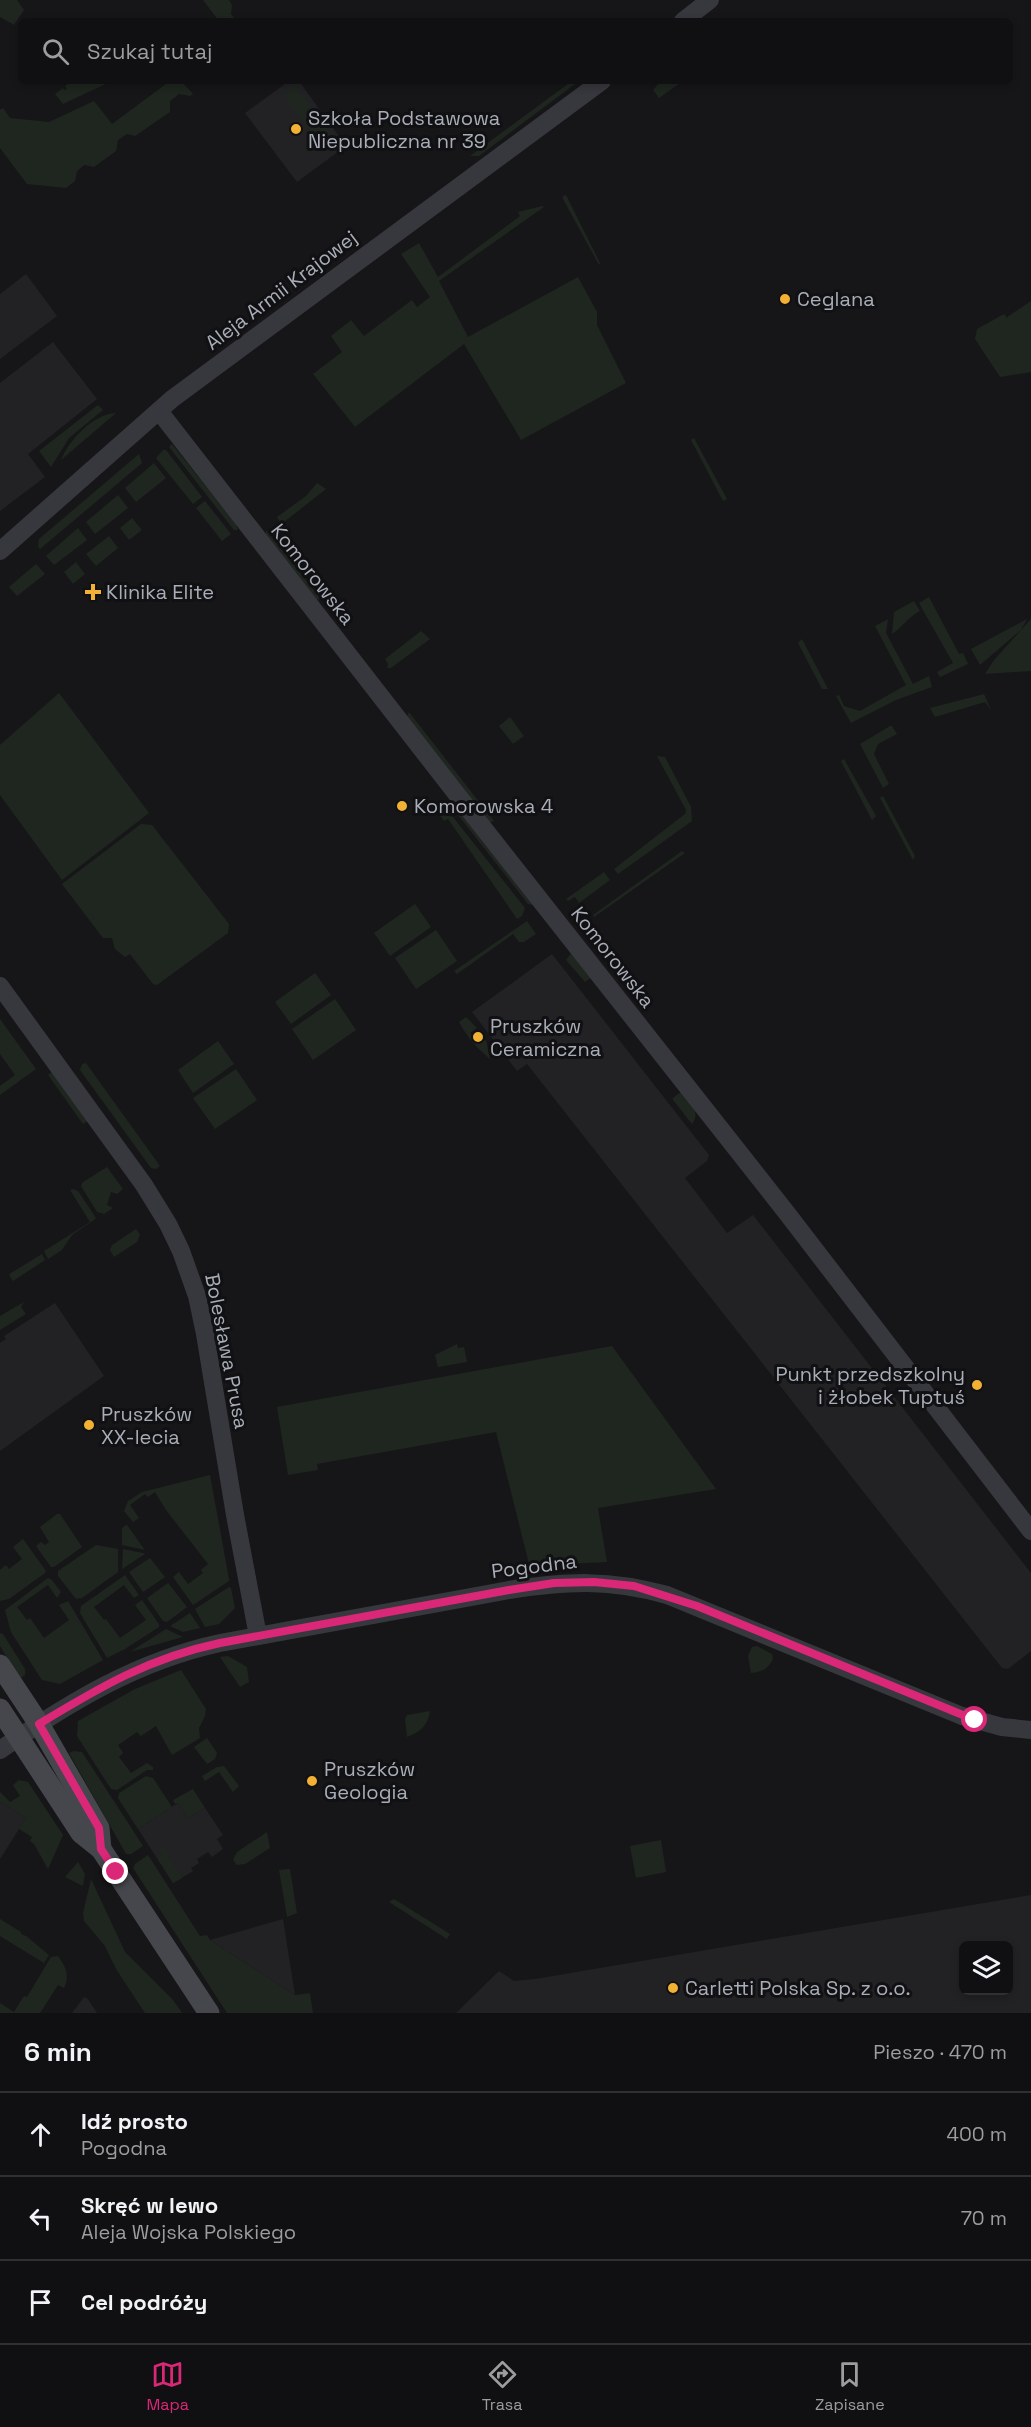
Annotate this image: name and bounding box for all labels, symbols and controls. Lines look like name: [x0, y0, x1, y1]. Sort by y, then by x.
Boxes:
search box: [18, 18, 1013, 84]
icon: search: [39, 35, 72, 68]
text: Szukaj tutaj: [87, 37, 212, 65]
place label: Szkoła Podstawowa Niepubliczna nr 39: [308, 105, 500, 154]
marker: Szkoła Podstawowa Niepubliczna nr 39: [289, 122, 303, 136]
street label: Aleja Armii Krajowej: [200, 224, 362, 356]
place label: Ceglana: [797, 286, 875, 312]
marker: Ceglana: [778, 292, 792, 306]
street label: Komorowska: [265, 518, 361, 630]
place label: Klinika Elite: [106, 579, 214, 605]
marker: Klinika Elite: [84, 583, 102, 601]
place label: Komorowska 4: [414, 793, 553, 819]
marker: Komorowska 4: [395, 799, 409, 813]
street label: Komorowska: [565, 901, 661, 1013]
place label: Pruszków Ceramiczna: [490, 1013, 601, 1062]
marker: Pruszków Ceramiczna: [471, 1030, 485, 1044]
street label: Bolesława Prusa: [199, 1271, 255, 1431]
place label: Punkt przedszkolny i żłobek Tuptuś: [775, 1361, 965, 1410]
marker: Punkt przedszkolny i żłobek Tuptuś: [970, 1378, 984, 1392]
place label: Pruszków XX-lecia: [101, 1401, 192, 1450]
marker: Pruszków XX-lecia: [82, 1418, 96, 1432]
street label: Pogodna: [490, 1548, 578, 1584]
route start: [961, 1706, 987, 1732]
place label: Pruszków Geologia: [324, 1756, 415, 1805]
marker: Pruszków Geologia: [305, 1774, 319, 1788]
route end: [102, 1858, 128, 1884]
map controls: [959, 1941, 1013, 1995]
button: layers: [959, 1941, 1013, 1995]
place label: Carletti Polska Sp. z o.o.: [685, 1975, 910, 2001]
marker: Carletti Polska Sp. z o.o.: [666, 1981, 680, 1995]
text: 6 min: [24, 2035, 92, 2069]
text: Pieszo · 470 m: [873, 2039, 1007, 2065]
text: Idź prosto: [81, 2107, 188, 2135]
icon: ahead: [24, 2118, 57, 2151]
text: 400 m: [947, 2121, 1007, 2147]
text: Pogodna: [81, 2135, 167, 2161]
text: Skręć w lewo: [81, 2191, 218, 2219]
icon: left: [24, 2202, 57, 2235]
text: 70 m: [961, 2205, 1007, 2231]
text: Aleja Wojska Polskiego: [81, 2219, 296, 2245]
icon: arrive: [24, 2286, 57, 2319]
text: Cel podróży: [81, 2288, 207, 2316]
tab: Mapa: [146, 2358, 189, 2415]
tab: Trasa: [482, 2358, 522, 2415]
tab: Zapisane: [815, 2358, 885, 2415]

